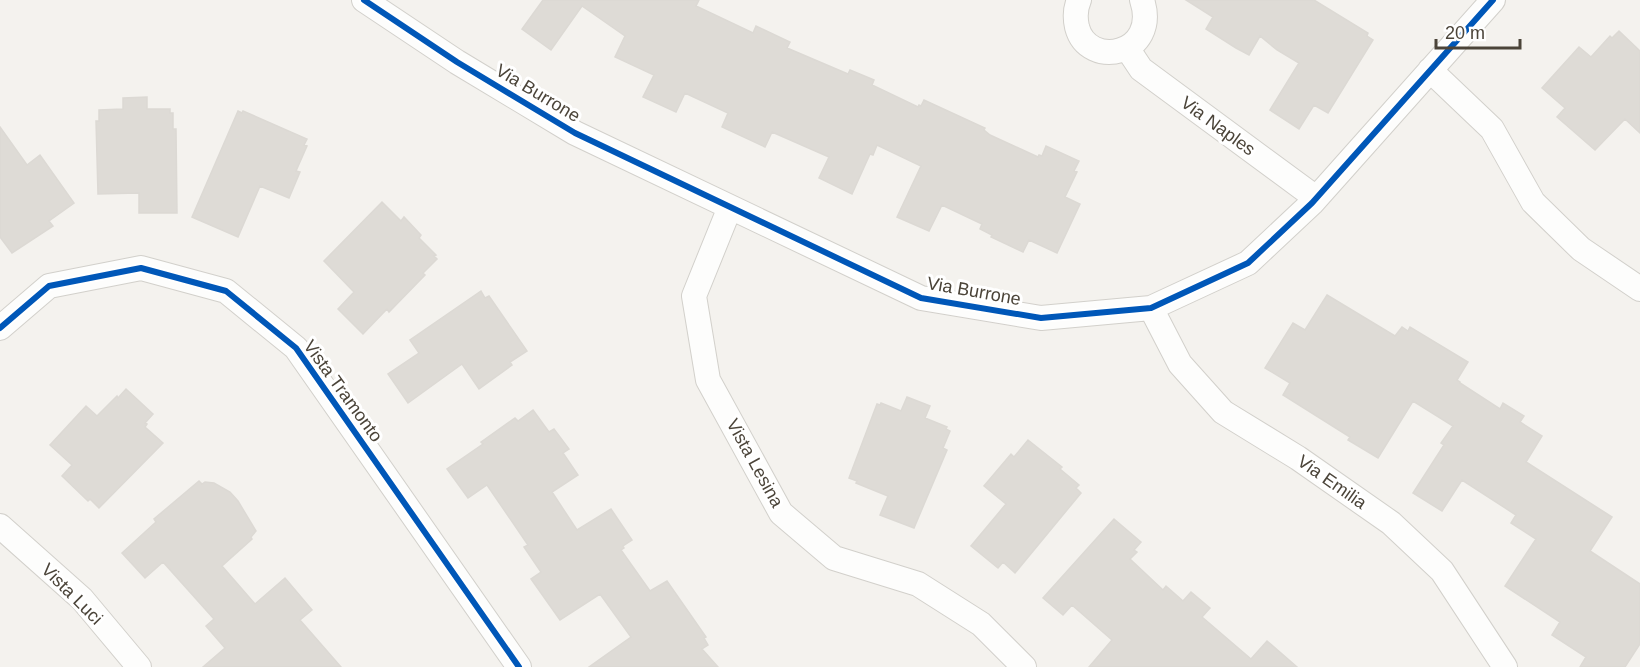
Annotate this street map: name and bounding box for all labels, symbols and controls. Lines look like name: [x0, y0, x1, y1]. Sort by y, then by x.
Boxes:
scale bar: [1436, 12, 1520, 50]
text: 20 m: [1445, 23, 1485, 43]
street label: Via Burrone: [492, 60, 584, 126]
street label: Via Naples: [1177, 92, 1259, 160]
street label: Via Burrone: [926, 273, 1022, 309]
street label: Vista Tramonto: [299, 336, 387, 446]
street label: Vista Lesina: [723, 415, 788, 511]
street label: Via Emilia: [1294, 451, 1371, 514]
street label: Vista Luci: [37, 559, 107, 629]

